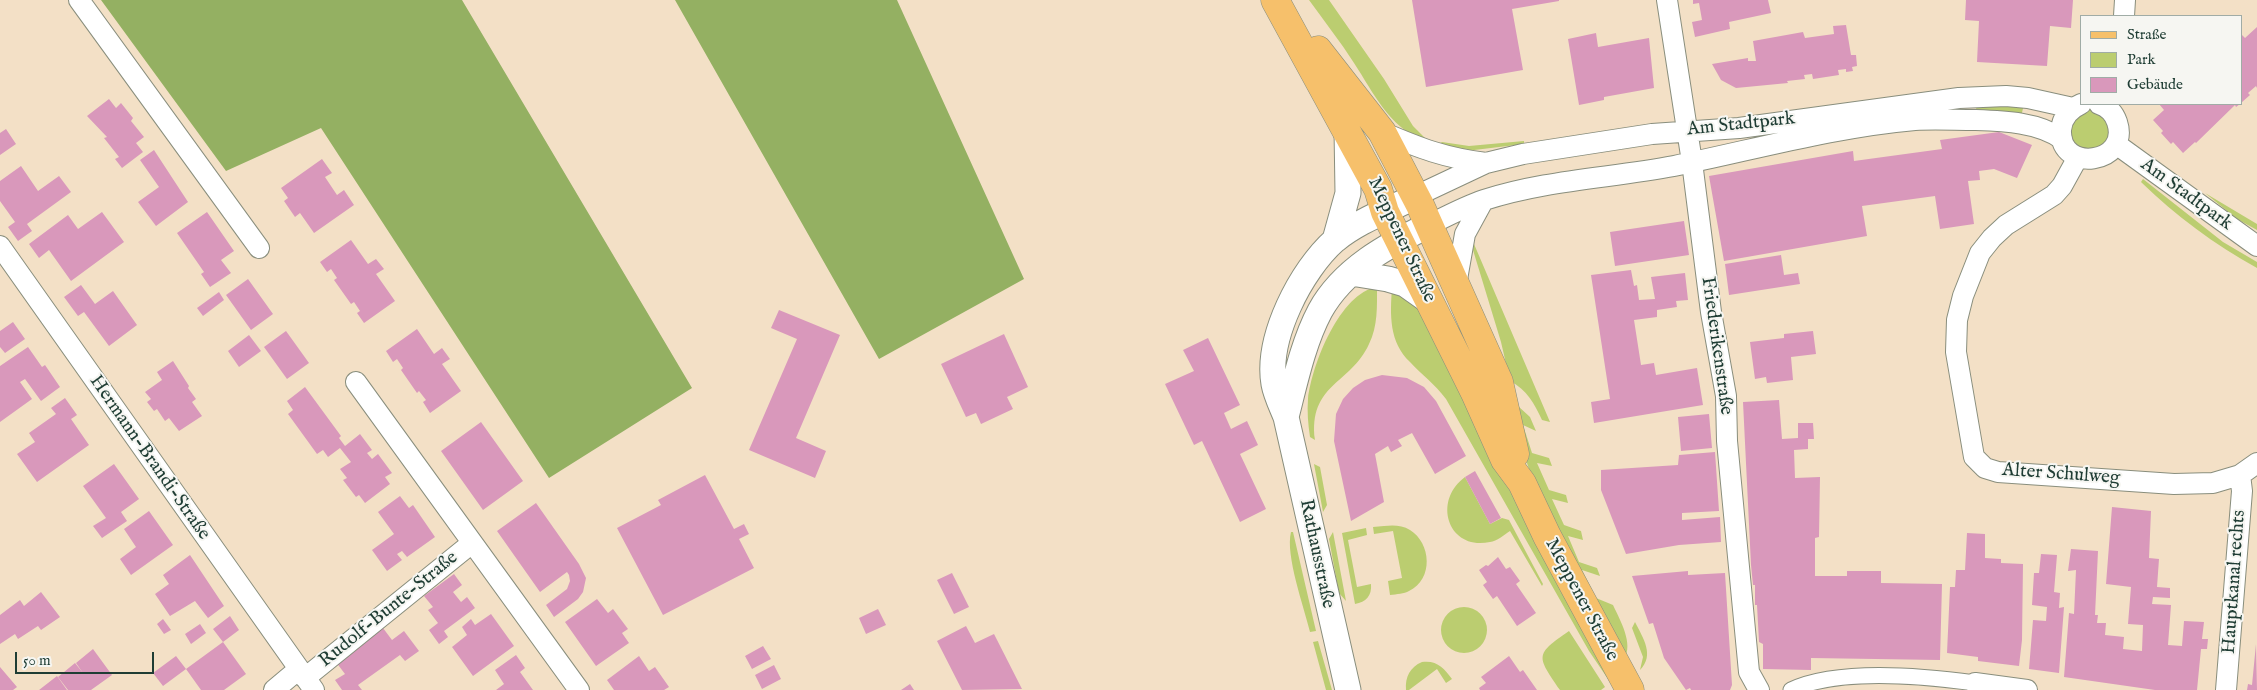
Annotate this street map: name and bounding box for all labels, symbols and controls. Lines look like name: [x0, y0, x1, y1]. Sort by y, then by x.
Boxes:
legend: [2080, 15, 2242, 105]
text: Straße: [2127, 25, 2166, 44]
text: Park: [2127, 50, 2156, 69]
text: Gebäude: [2127, 75, 2183, 94]
street label: Am Stadtpark: [1686, 108, 1796, 142]
street label: Am Stadtpark: [2135, 154, 2237, 236]
street label: Meppener Straße: [1362, 174, 1440, 306]
street label: Friederikenstraße: [1695, 275, 1737, 417]
street label: Hermann-Brandi-Straße: [84, 371, 214, 545]
street label: Alter Schulweg: [2001, 459, 2121, 491]
street label: Rathausstraße: [1293, 497, 1339, 611]
street label: Hauptkanal rechts: [2219, 509, 2251, 655]
street label: Meppener Straße: [1539, 535, 1623, 665]
street label: Rudolf-Bunte-Straße: [315, 547, 463, 673]
scale bar: [18, 642, 156, 674]
text: 50 m: [23, 651, 51, 670]

